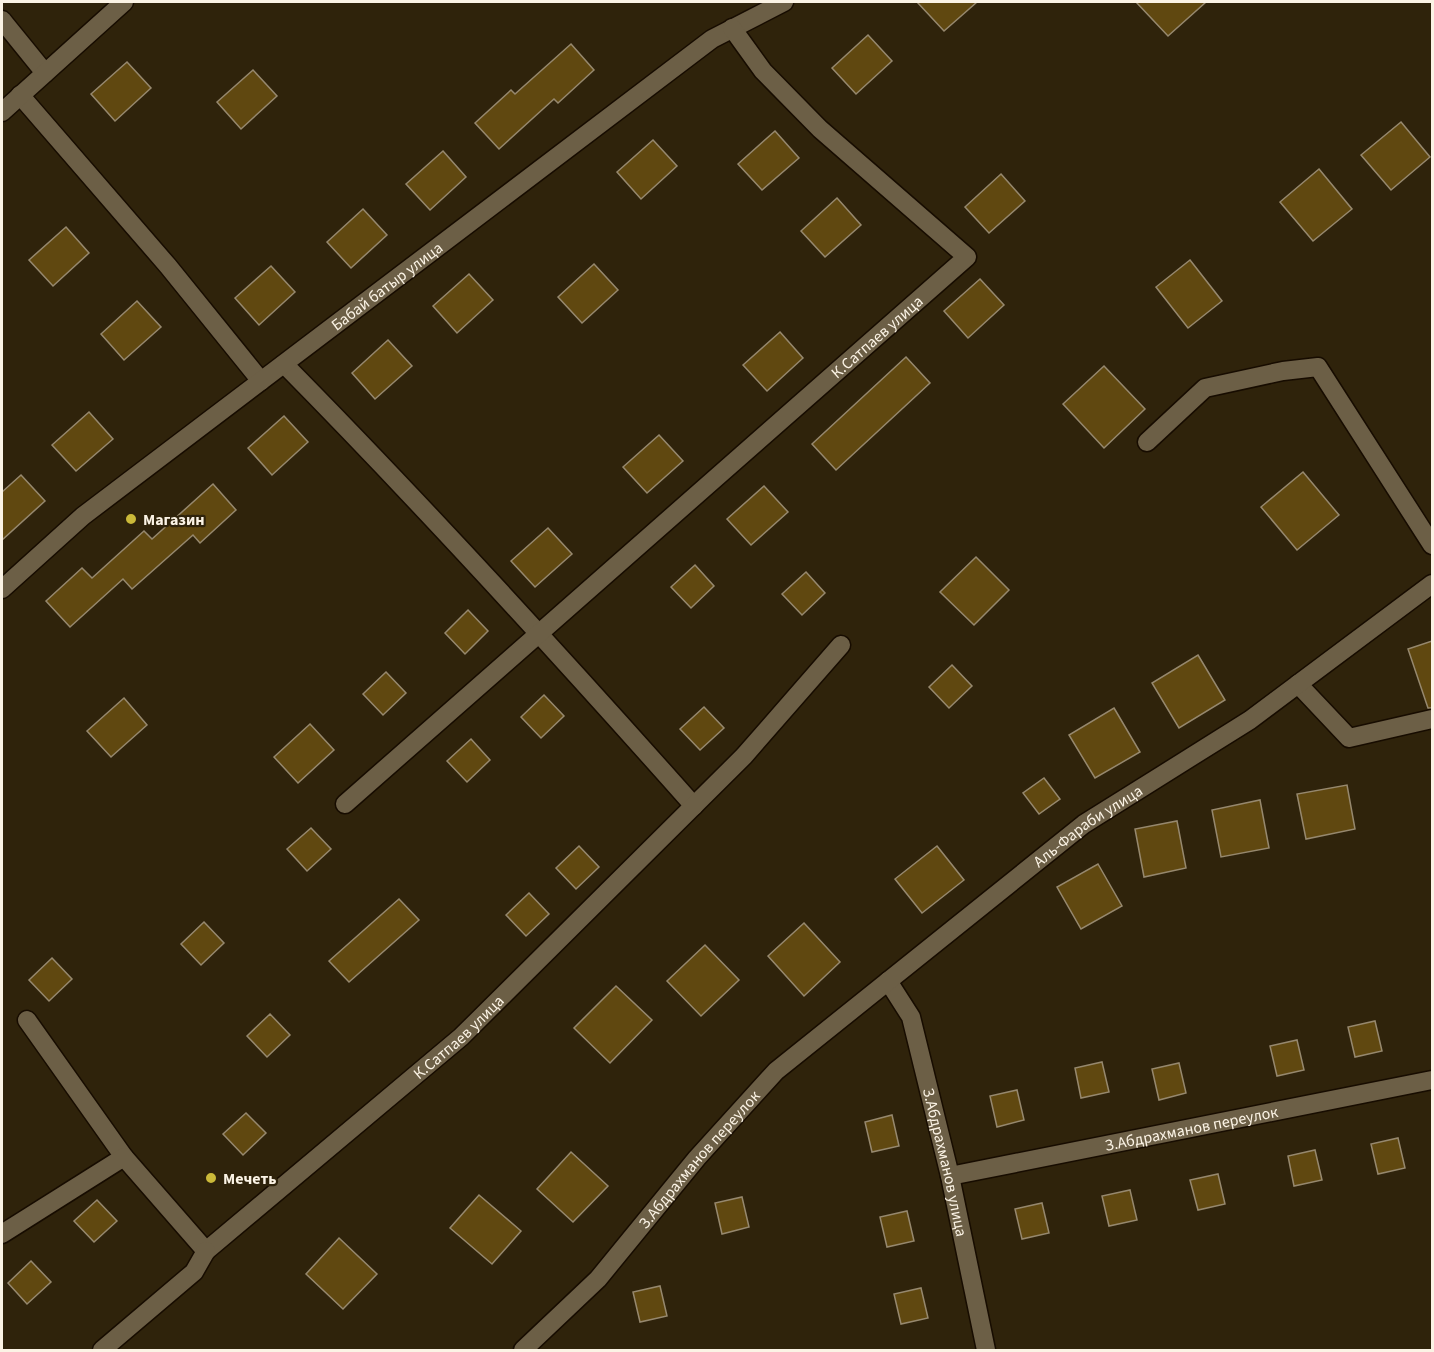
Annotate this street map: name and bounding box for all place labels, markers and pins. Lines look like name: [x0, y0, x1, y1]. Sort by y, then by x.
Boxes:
place label: Магазин: [143, 509, 205, 531]
marker: Магазин: [124, 512, 138, 526]
place label: Мечеть: [223, 1168, 277, 1190]
marker: Мечеть: [204, 1171, 218, 1185]

